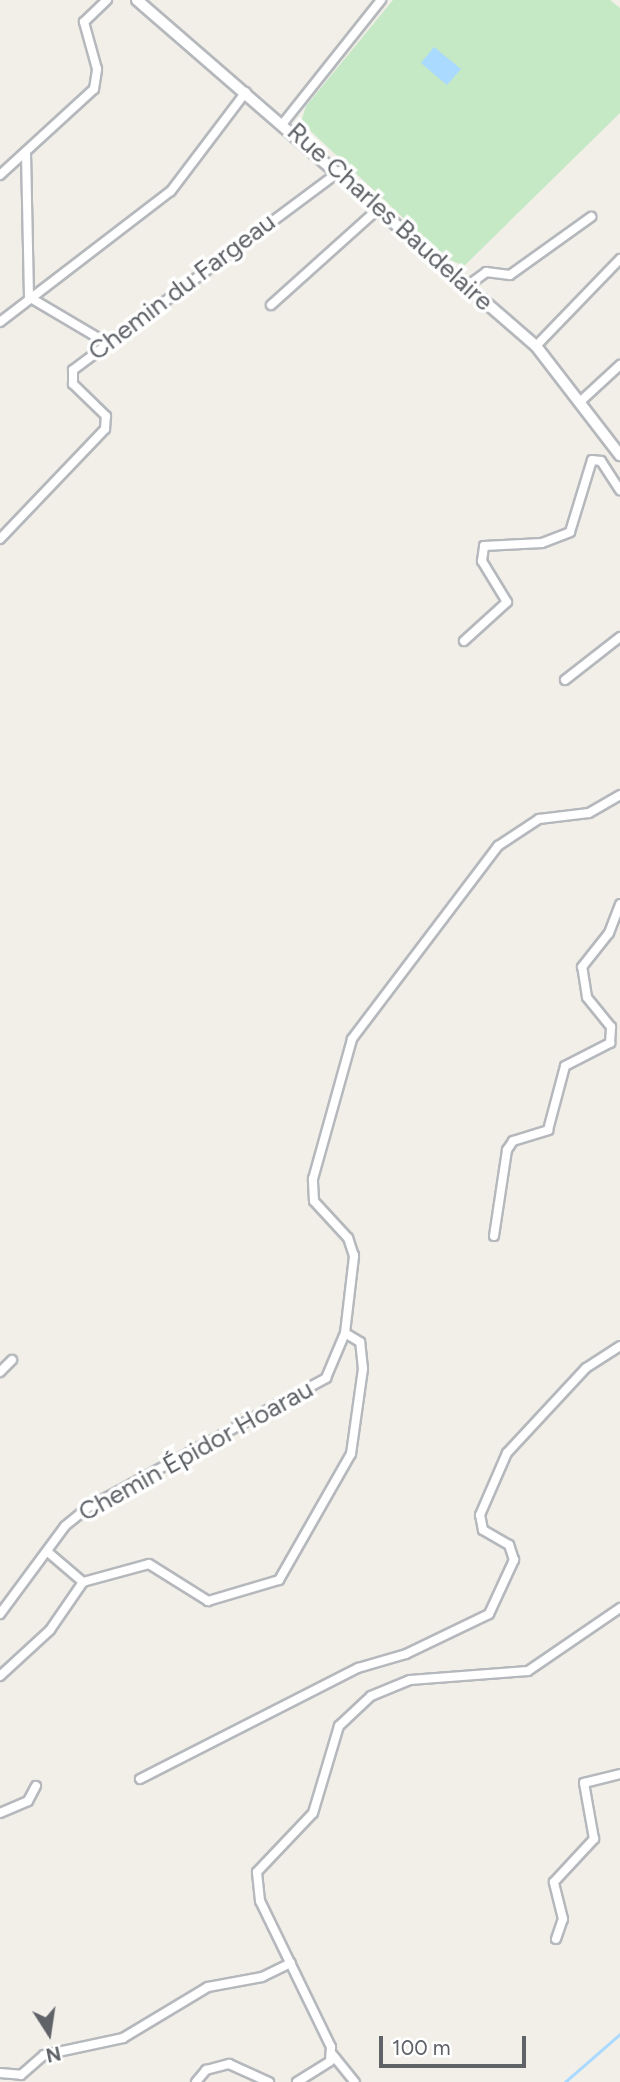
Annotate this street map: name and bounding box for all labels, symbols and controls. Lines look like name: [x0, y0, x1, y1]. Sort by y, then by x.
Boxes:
street label: Rue Charles Baudelaire: [281, 116, 499, 318]
street label: Chemin du Fargeau: [82, 207, 282, 367]
street label: Chemin Épidor Hoarau: [73, 1374, 319, 1528]
north arrow: [14, 1998, 84, 2068]
scale bar: [382, 2022, 529, 2066]
text: 100 m: [392, 2035, 451, 2060]
text: N: [44, 2041, 63, 2067]

